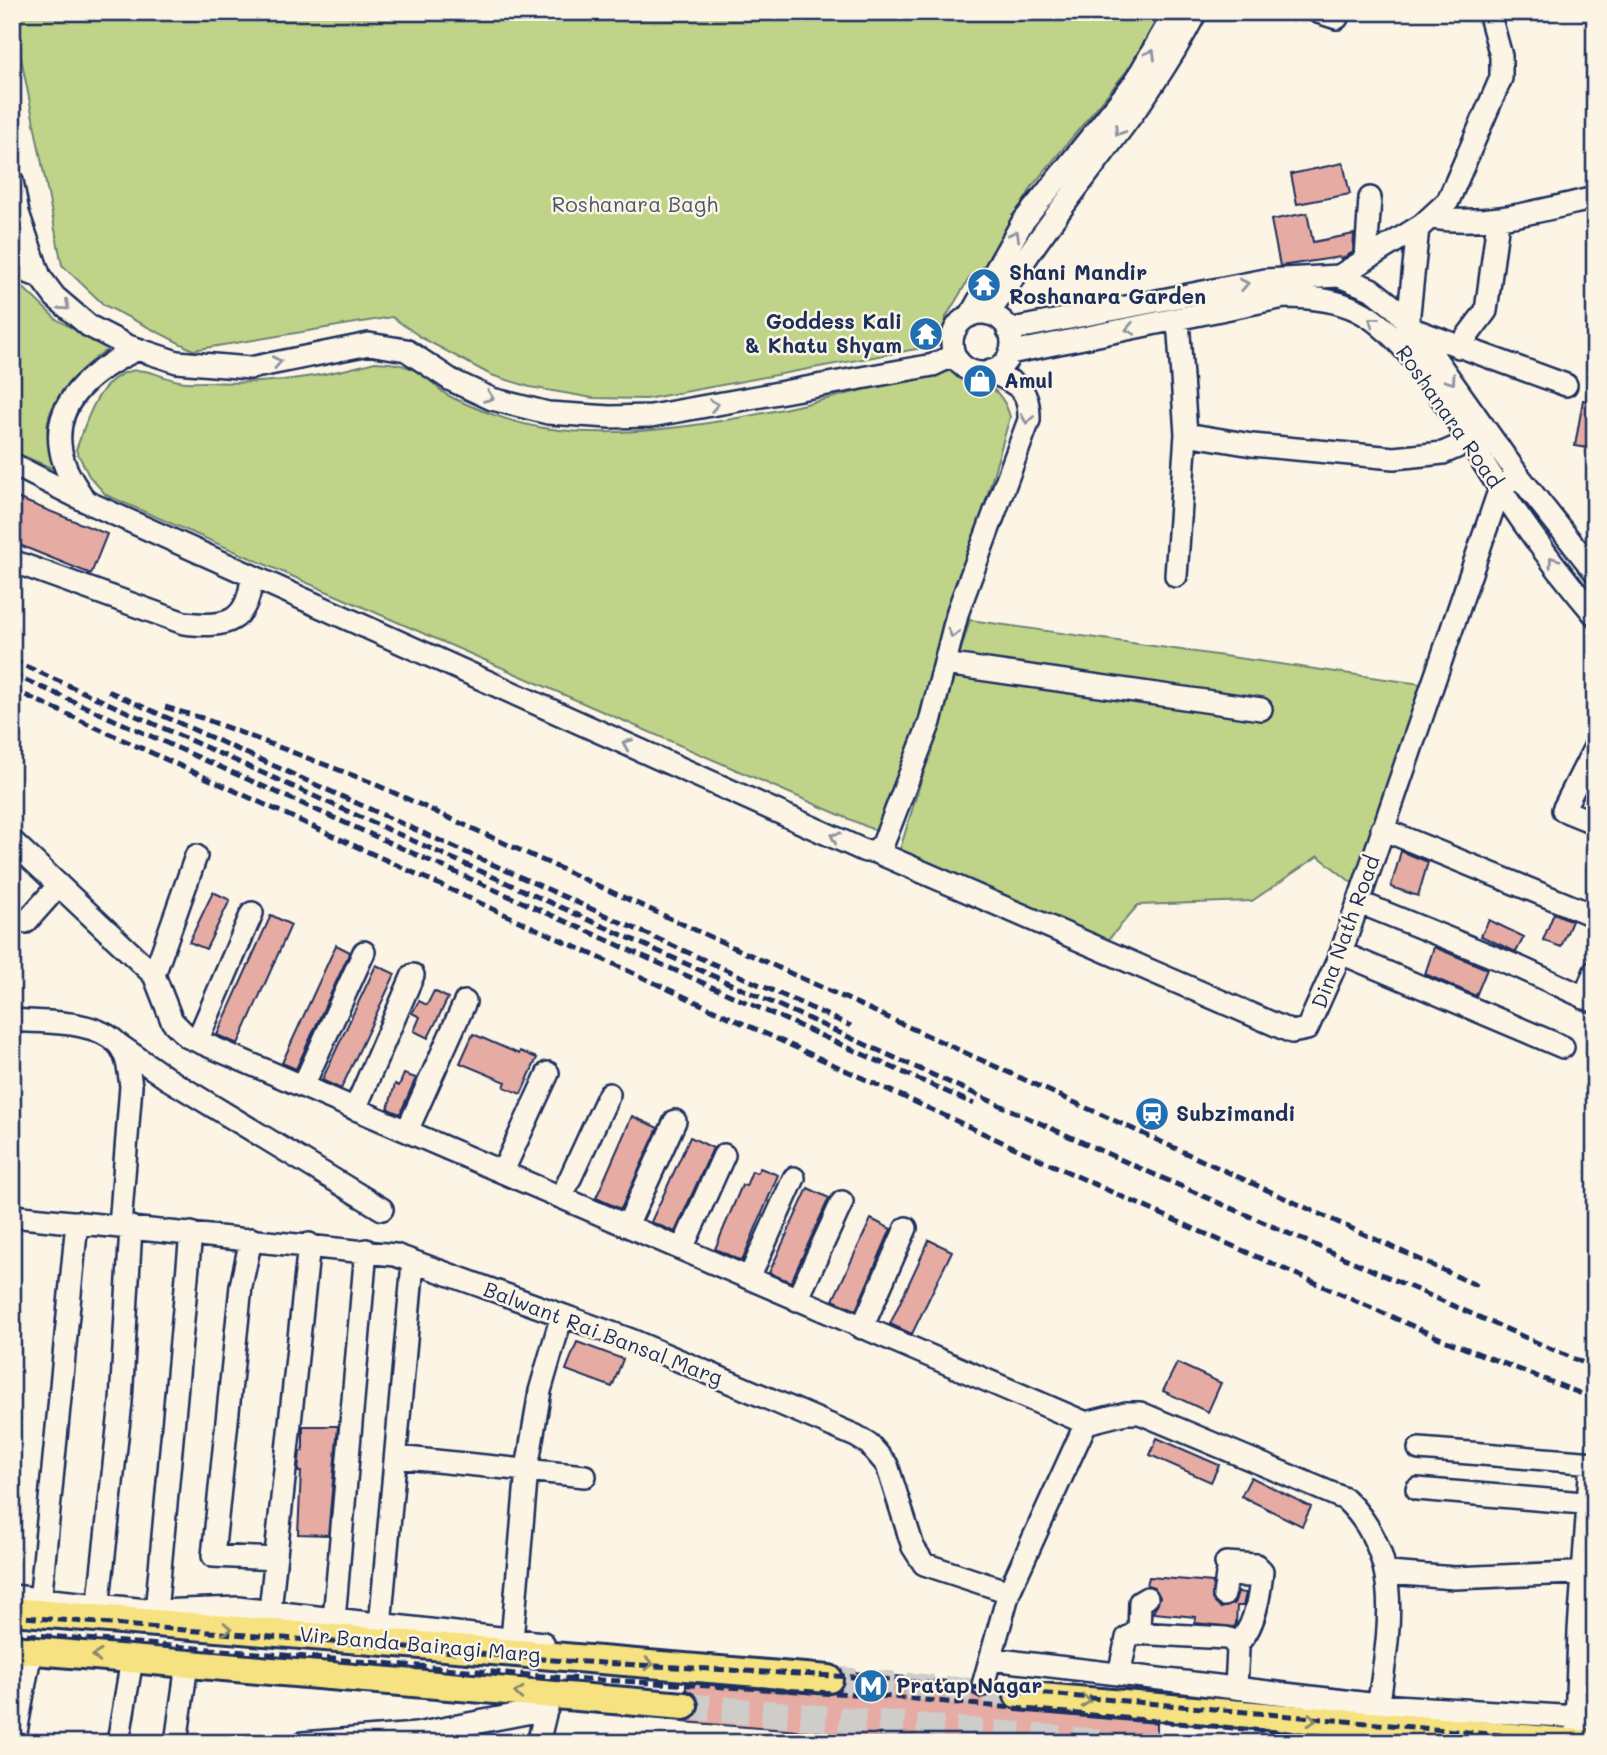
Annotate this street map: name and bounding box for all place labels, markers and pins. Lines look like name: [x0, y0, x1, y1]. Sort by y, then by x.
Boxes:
place label: Shani Mandir Roshanara Garden: [1009, 258, 1206, 309]
temple icon: Shani Mandir Roshanara Garden: [965, 266, 1003, 304]
place label: Goddess Kali & Khatu Shyam: [745, 307, 902, 359]
temple icon: Goddess Kali & Khatu Shyam: [907, 315, 945, 353]
shop icon: Amul: [961, 362, 999, 400]
place label: Amul: [1004, 366, 1053, 393]
station icon: Subzimandi: [1133, 1095, 1171, 1133]
place label: Subzimandi: [1176, 1099, 1296, 1126]
metro station icon: Pratap Nagar: [852, 1667, 890, 1705]
place label: Pratap Nagar: [896, 1671, 1042, 1698]

